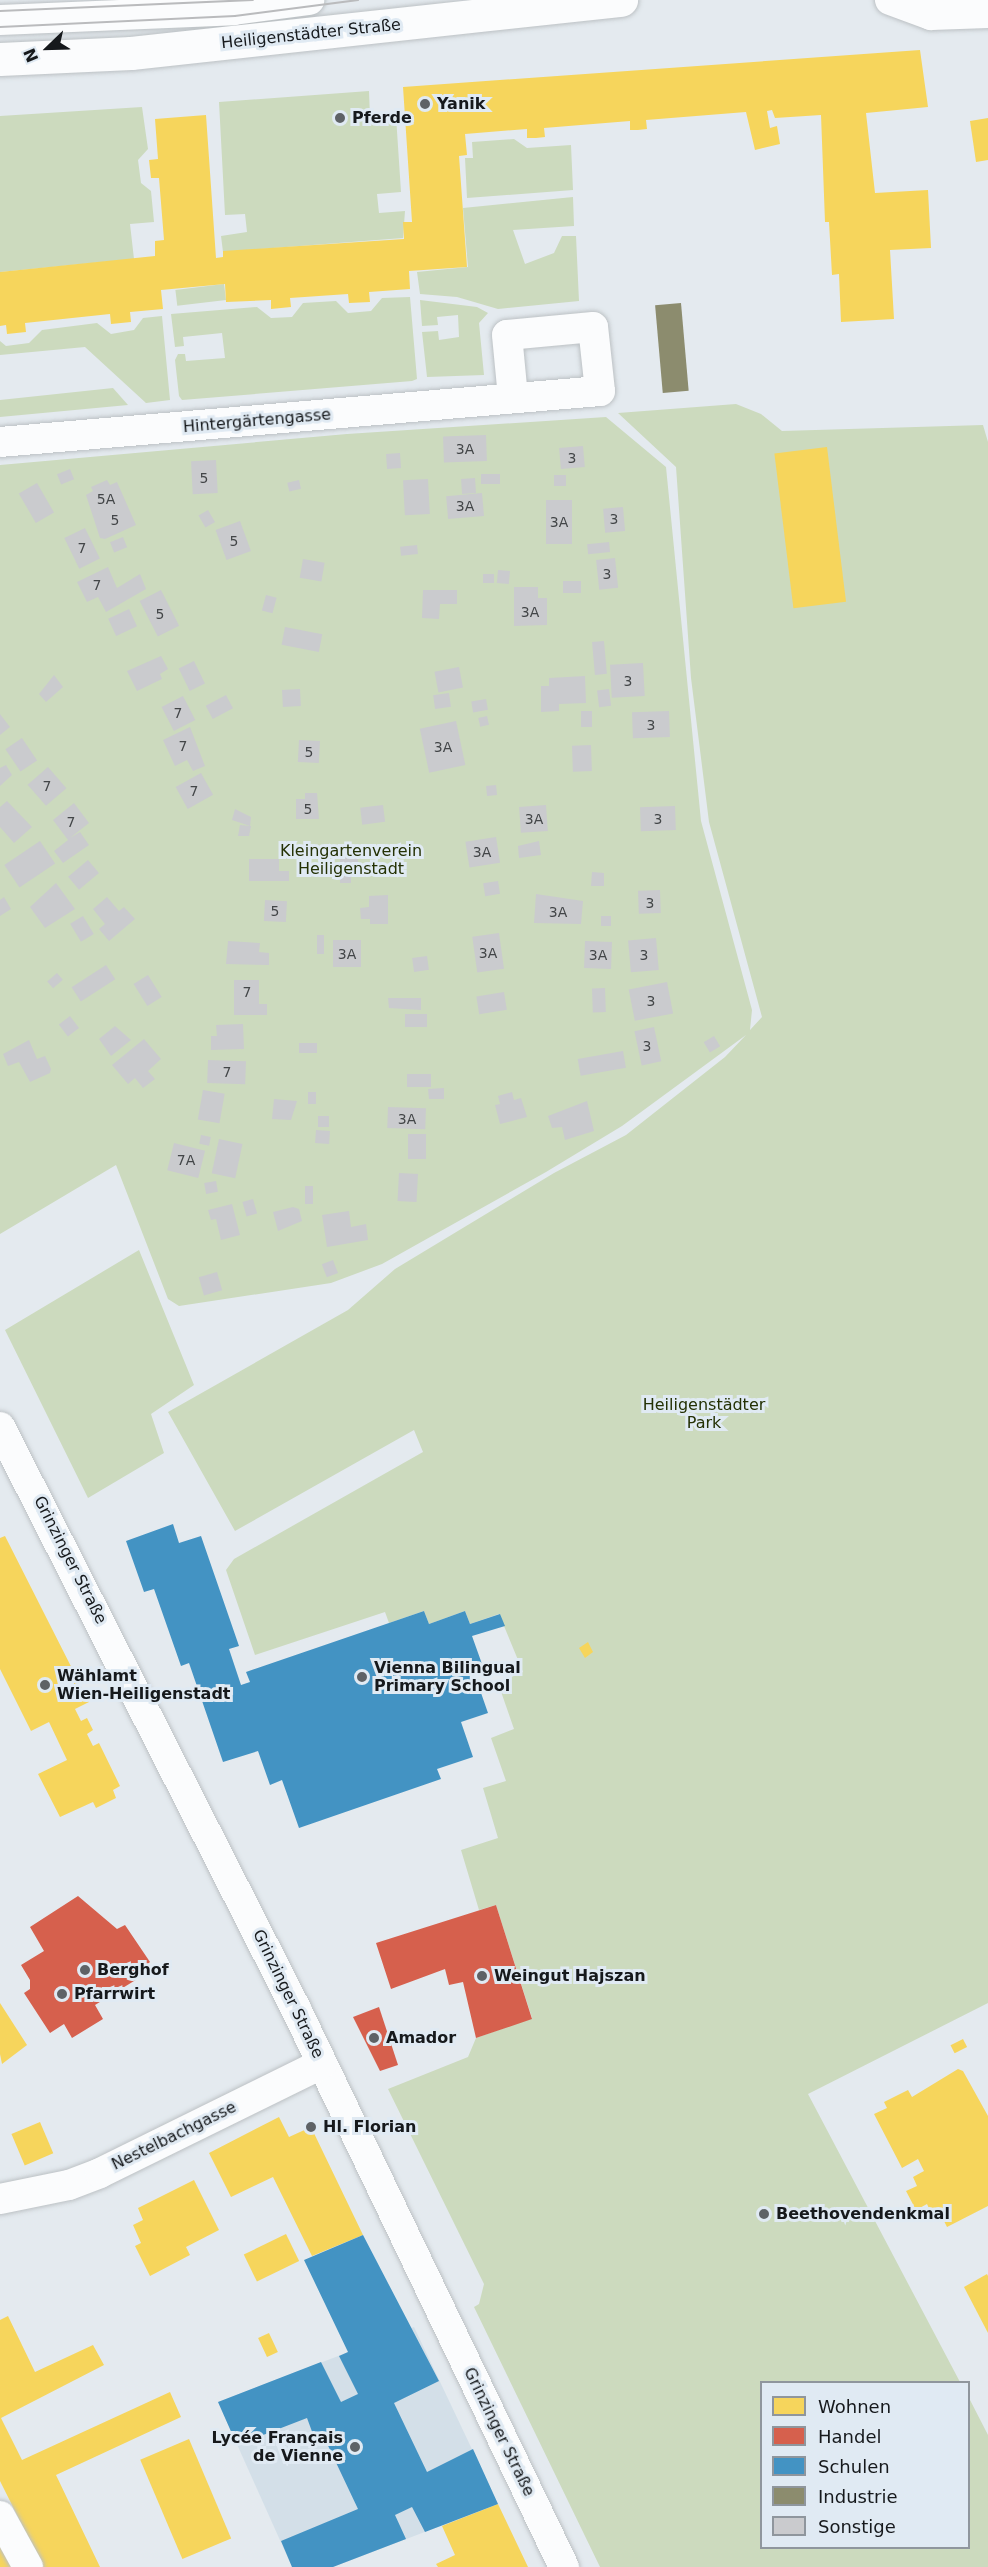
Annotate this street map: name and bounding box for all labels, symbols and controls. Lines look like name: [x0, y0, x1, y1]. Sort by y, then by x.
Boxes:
street label: Heiligenstädter Straße: [220, 15, 402, 53]
north arrow: [18, 18, 78, 78]
text: N: [20, 45, 42, 65]
place label: Yanik: [437, 94, 485, 114]
marker: Yanik: [418, 97, 432, 111]
place label: Pferde: [352, 108, 412, 128]
marker: Pferde: [333, 111, 347, 125]
street label: Hintergärtengasse: [182, 405, 332, 437]
house number: 3A: [456, 441, 474, 457]
house number: 3: [568, 450, 576, 466]
house number: 5: [200, 470, 208, 486]
house number: 5A: [97, 491, 115, 507]
house number: 3A: [456, 498, 474, 514]
house number: 3: [610, 511, 618, 527]
house number: 5: [111, 512, 119, 528]
house number: 3A: [550, 514, 568, 530]
house number: 5: [230, 533, 238, 549]
house number: 7: [78, 540, 86, 556]
house number: 3: [603, 566, 611, 582]
house number: 7: [93, 577, 101, 593]
house number: 3A: [521, 604, 539, 620]
house number: 5: [156, 606, 164, 622]
house number: 3: [624, 673, 632, 689]
house number: 7: [174, 705, 182, 721]
house number: 3: [647, 717, 655, 733]
house number: 7: [179, 738, 187, 754]
house number: 3A: [434, 739, 452, 755]
house number: 5: [305, 744, 313, 760]
house number: 7: [43, 778, 51, 794]
house number: 7: [190, 783, 198, 799]
house number: 5: [304, 801, 312, 817]
house number: 3A: [525, 811, 543, 827]
house number: 3: [654, 811, 662, 827]
house number: 7: [67, 814, 75, 830]
park label: Kleingartenverein Heiligenstadt: [280, 841, 422, 879]
house number: 3A: [473, 844, 491, 860]
house number: 3: [646, 895, 654, 911]
house number: 5: [271, 903, 279, 919]
house number: 3A: [549, 904, 567, 920]
house number: 3A: [479, 945, 497, 961]
house number: 3A: [338, 946, 356, 962]
house number: 3A: [589, 947, 607, 963]
house number: 3: [640, 947, 648, 963]
house number: 7: [243, 984, 251, 1000]
house number: 3: [647, 993, 655, 1009]
house number: 3: [643, 1038, 651, 1054]
house number: 7: [223, 1064, 231, 1080]
house number: 3A: [398, 1111, 416, 1127]
house number: 7A: [177, 1152, 195, 1168]
park label: Heiligenstädter Park: [643, 1395, 765, 1433]
street label: Grinzinger Straße: [29, 1493, 111, 1627]
place label: Vienna Bilingual Primary School: [374, 1658, 521, 1696]
place label: Wählamt Wien-Heiligenstadt: [57, 1666, 230, 1704]
marker: Vienna Bilingual Primary School: [355, 1670, 369, 1684]
marker: Wählamt Wien-Heiligenstadt: [38, 1678, 52, 1692]
street label: Grinzinger Straße: [248, 1926, 328, 2062]
place label: Berghof: [97, 1960, 169, 1980]
marker: Berghof: [78, 1963, 92, 1977]
place label: Weingut Hajszan: [494, 1966, 646, 1986]
marker: Weingut Hajszan: [475, 1969, 489, 1983]
place label: Pfarrwirt: [74, 1984, 155, 2004]
marker: Pfarrwirt: [55, 1987, 69, 2001]
place label: Amador: [386, 2028, 456, 2048]
marker: Amador: [367, 2031, 381, 2045]
street label: Nestelbachgasse: [109, 2098, 239, 2174]
place label: Hl. Florian: [323, 2117, 416, 2137]
marker: Hl. Florian: [304, 2120, 318, 2134]
place label: Beethovendenkmal: [776, 2204, 950, 2224]
marker: Beethovendenkmal: [757, 2207, 771, 2221]
street label: Grinzinger Straße: [459, 2364, 539, 2500]
legend: [760, 2381, 970, 2549]
text: Wohnen: [818, 2396, 891, 2417]
text: Handel: [818, 2426, 881, 2447]
place label: Lycée Français de Vienne: [211, 2428, 343, 2466]
marker: Lycée Français de Vienne: [348, 2440, 362, 2454]
text: Schulen: [818, 2456, 890, 2477]
text: Industrie: [818, 2486, 897, 2507]
text: Sonstige: [818, 2516, 896, 2537]

